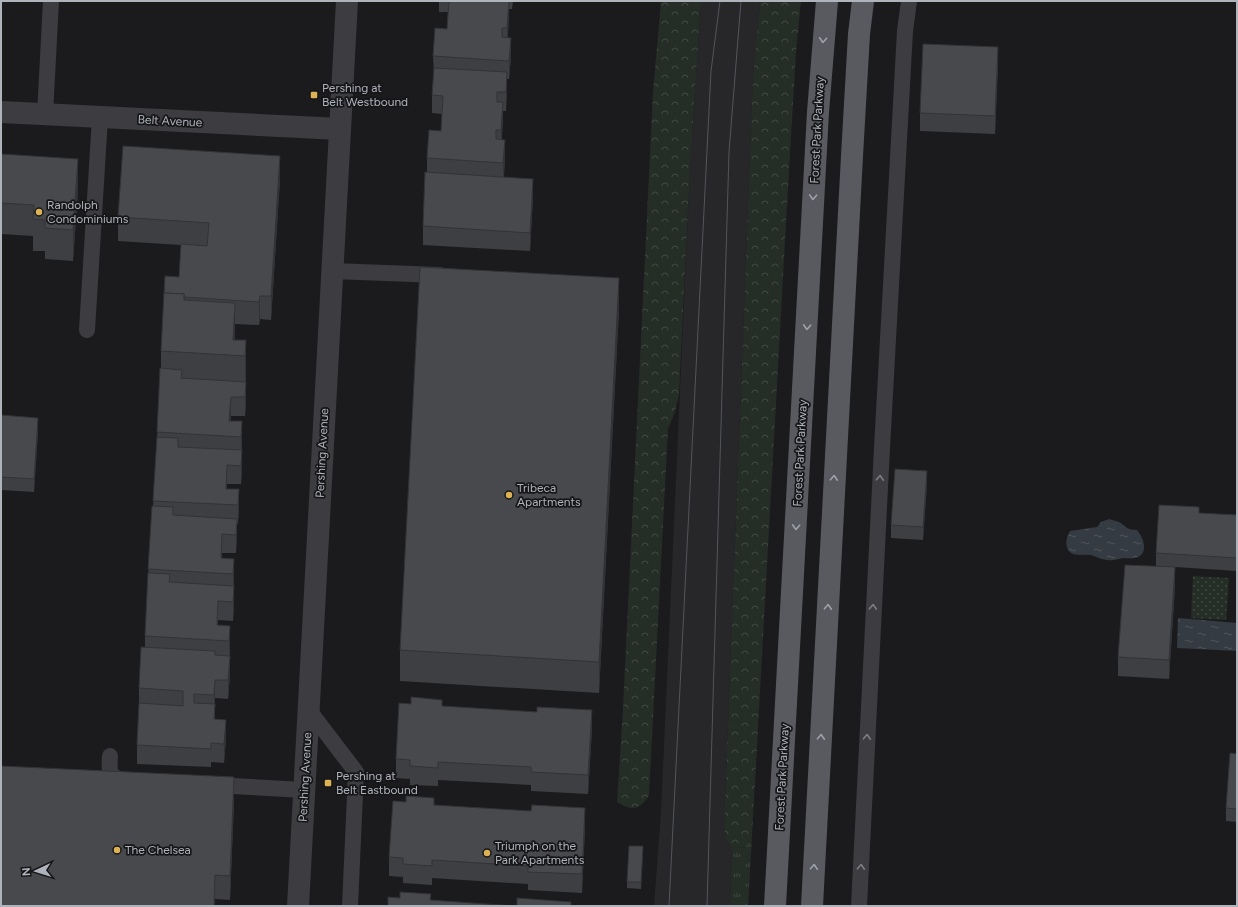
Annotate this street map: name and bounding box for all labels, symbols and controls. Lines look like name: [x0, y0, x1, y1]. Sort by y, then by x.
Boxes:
one-way arrow: [819, 37, 828, 43]
street label: Forest Park Parkway: [807, 75, 827, 184]
place label: Pershing at Belt Westbound: [322, 81, 408, 109]
marker: Pershing at Belt Westbound: [309, 90, 319, 100]
street label: Belt Avenue: [137, 112, 203, 130]
one-way arrow: [809, 194, 818, 200]
place label: Randolph Condominiums: [47, 198, 129, 226]
marker: Randolph Condominiums: [34, 207, 44, 217]
one-way arrow: [802, 324, 811, 330]
street label: Forest Park Parkway: [790, 398, 810, 507]
street label: Pershing Avenue: [313, 407, 331, 498]
one-way arrow: [830, 475, 839, 481]
one-way arrow: [876, 475, 884, 481]
place label: Tribeca Apartments: [517, 481, 581, 509]
marker: Tribeca Apartments: [504, 490, 514, 500]
one-way arrow: [791, 524, 800, 530]
one-way arrow: [823, 604, 832, 610]
one-way arrow: [869, 604, 878, 610]
street label: Forest Park Parkway: [772, 722, 792, 831]
street label: Pershing Avenue: [296, 731, 314, 822]
one-way arrow: [816, 734, 825, 740]
one-way arrow: [863, 734, 871, 740]
place label: Pershing at Belt Eastbound: [336, 769, 418, 797]
marker: Pershing at Belt Eastbound: [323, 778, 333, 788]
place label: Triumph on the Park Apartments: [495, 839, 585, 867]
place label: The Chelsea: [125, 843, 191, 857]
marker: The Chelsea: [112, 845, 122, 855]
marker: Triumph on the Park Apartments: [482, 848, 492, 858]
north arrow: [16, 851, 56, 891]
one-way arrow: [809, 864, 818, 870]
one-way arrow: [856, 864, 865, 870]
text: N: [20, 867, 33, 876]

